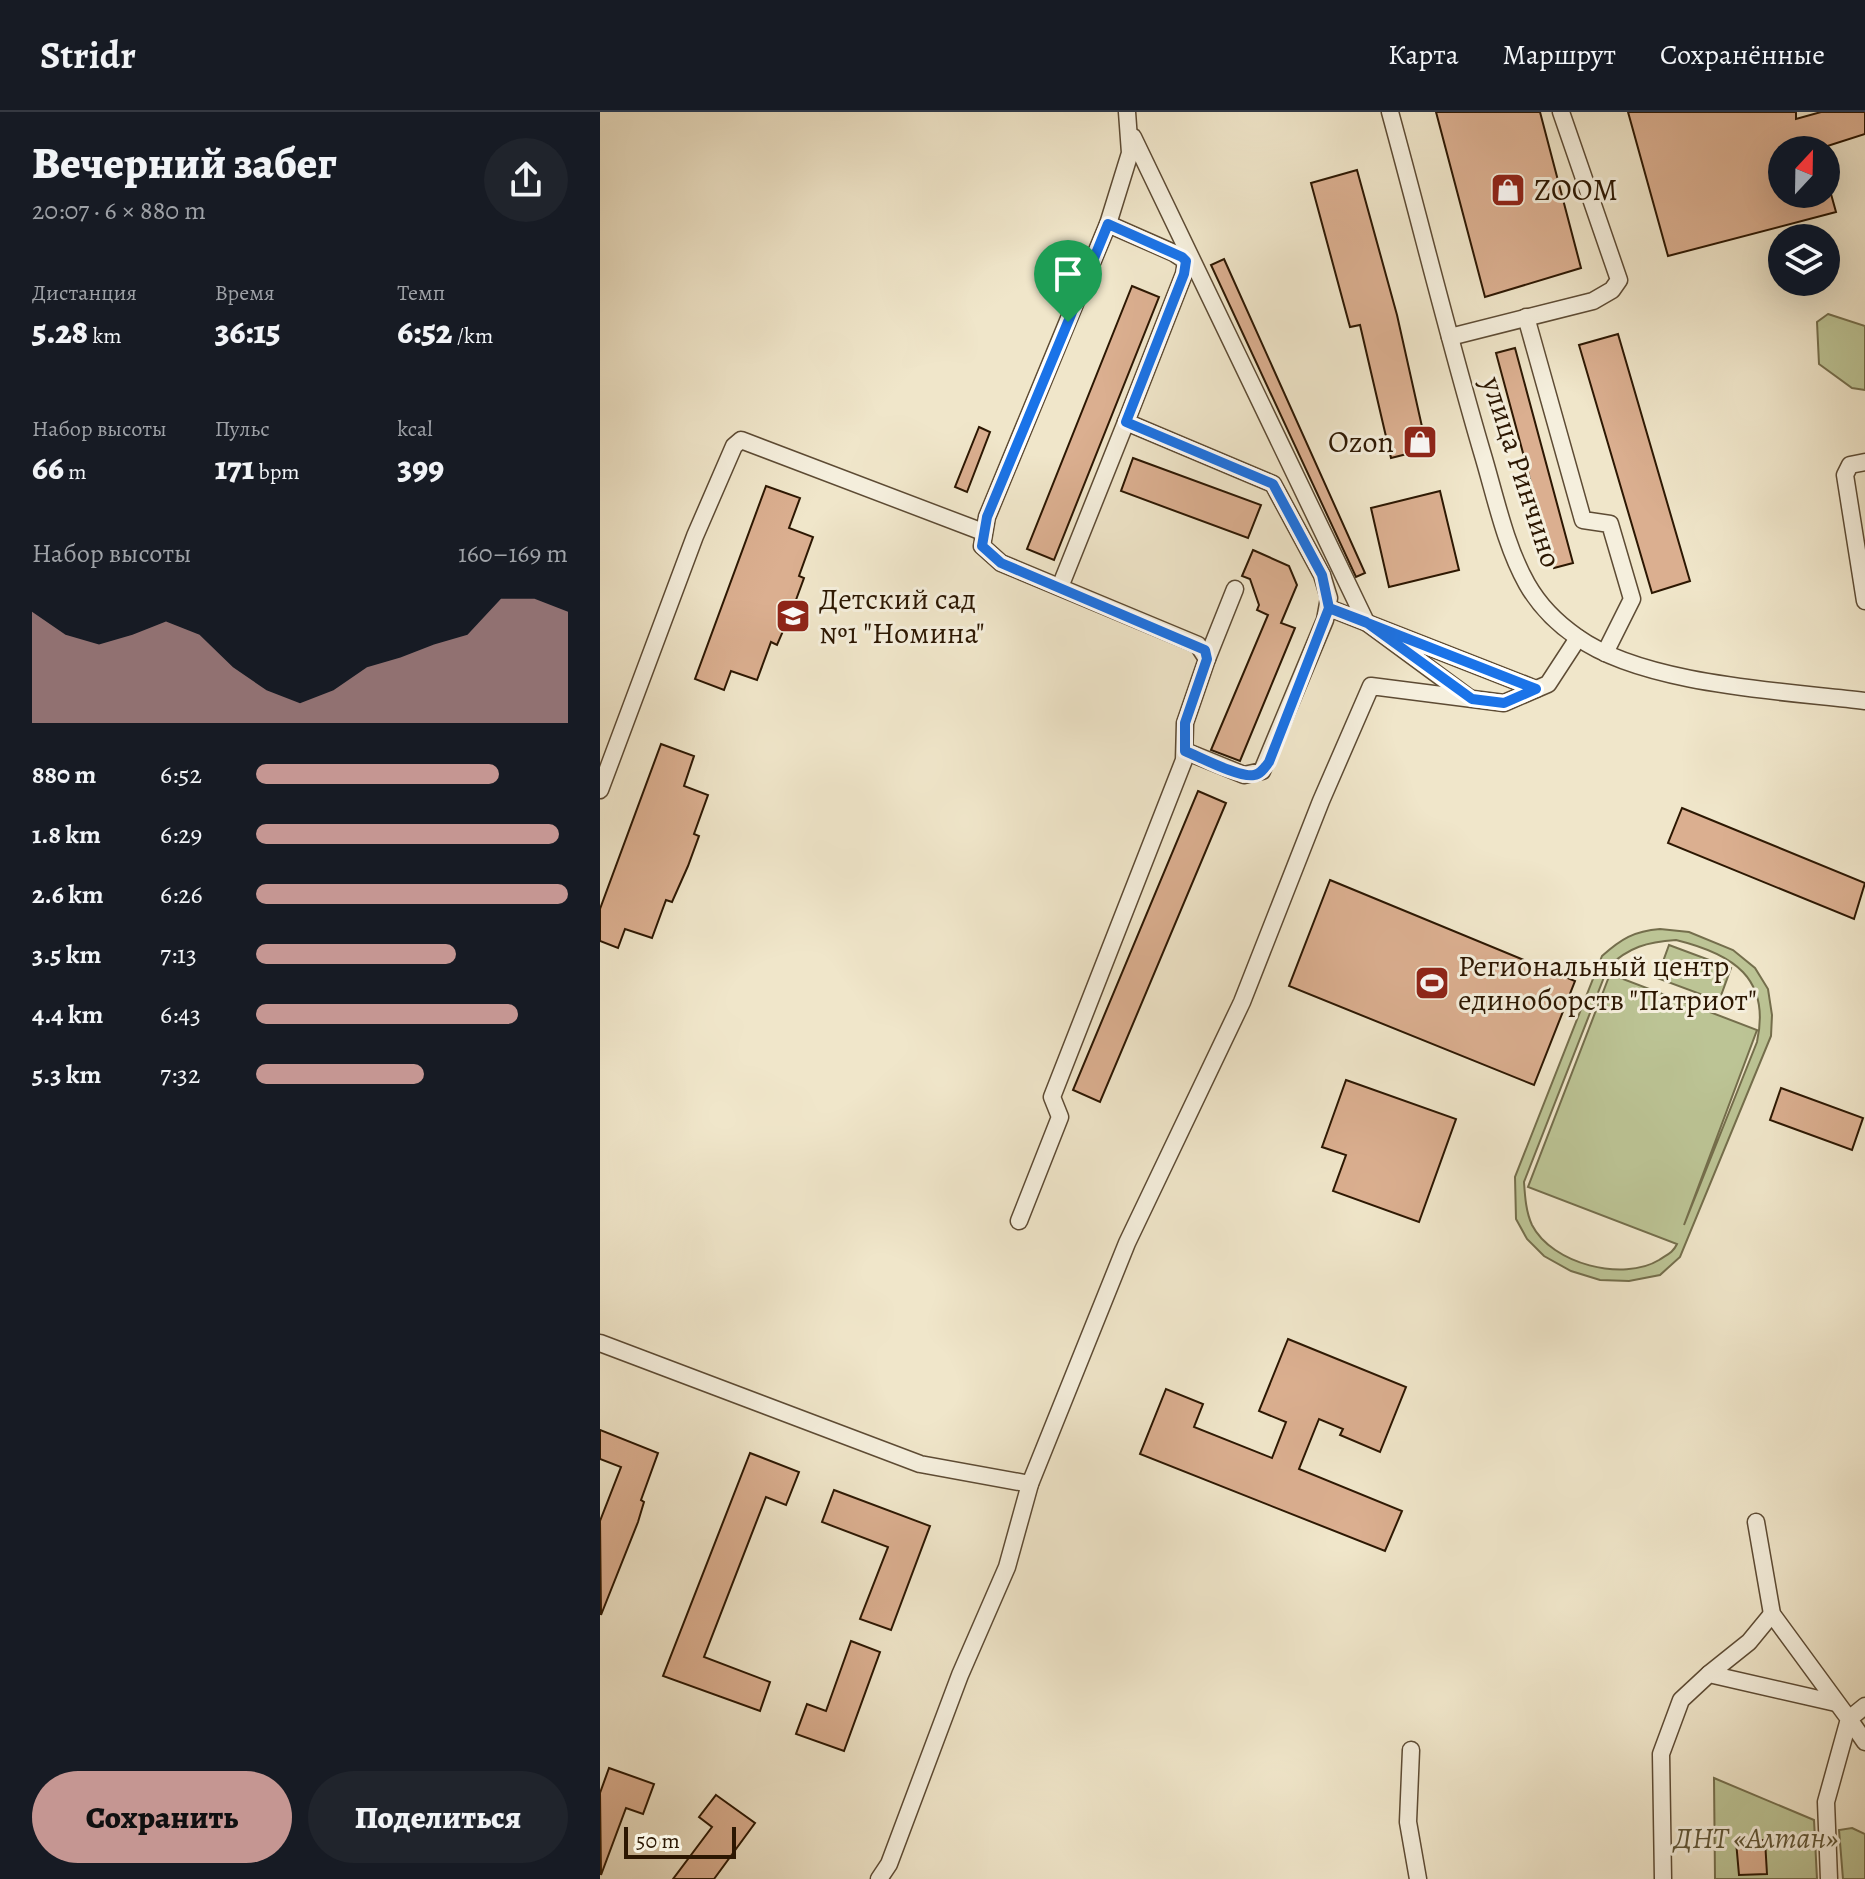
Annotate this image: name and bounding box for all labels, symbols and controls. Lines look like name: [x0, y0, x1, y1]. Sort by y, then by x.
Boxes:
text: Stridr: [40, 29, 136, 81]
text: Карта: [1388, 36, 1459, 74]
text: Маршрут: [1503, 36, 1616, 74]
text: Сохранённые: [1660, 36, 1825, 74]
text: Вечерний забег: [32, 133, 337, 193]
north arrow: [1768, 136, 1840, 208]
map controls: [1768, 136, 1840, 296]
button: share: [484, 138, 568, 222]
place label: ZOOM: [1534, 170, 1618, 210]
shop icon: ZOOM: [1489, 171, 1527, 209]
text: 20:07 · 6 × 880 m: [32, 193, 206, 228]
button: layers: [1768, 224, 1840, 296]
pin: [1034, 240, 1102, 322]
icon: arrive: [1046, 252, 1090, 296]
text: Дистанция: [32, 278, 137, 308]
text: Время: [215, 278, 275, 308]
text: Темп: [397, 278, 445, 308]
text: 5.28: [32, 308, 88, 355]
text: 36:15: [215, 308, 281, 355]
text: 6:52: [397, 308, 452, 355]
text: km: [88, 321, 122, 351]
text: /km: [452, 321, 493, 351]
street label: улица Ринчино: [1472, 371, 1572, 573]
text: Набор высоты: [32, 414, 167, 444]
text: Пульс: [215, 414, 270, 444]
text: kcal: [397, 414, 433, 444]
place label: Ozon: [1328, 422, 1394, 462]
shop icon: Ozon: [1401, 423, 1439, 461]
text: 66: [32, 444, 64, 491]
text: 171: [215, 444, 254, 491]
text: 399: [397, 444, 444, 491]
text: m: [64, 457, 87, 487]
text: bpm: [254, 457, 300, 487]
text: Набор высоты: [32, 536, 191, 571]
text: 160–169 m: [458, 536, 568, 571]
place label: Детский сад №1 "Номина": [819, 579, 985, 653]
school or university icon: Детский сад №1 "Номина": [774, 597, 812, 635]
text: 880 m: [32, 757, 96, 792]
text: 6:52: [160, 757, 202, 792]
text: 1.8 km: [32, 817, 101, 852]
text: 6:29: [160, 817, 202, 852]
text: 2.6 km: [32, 877, 104, 912]
text: 6:26: [160, 877, 203, 912]
text: 3.5 km: [32, 937, 101, 972]
text: 7:13: [160, 937, 197, 972]
place label: Региональный центр единоборств "Патриот": [1458, 946, 1757, 1020]
sports icon: Региональный центр единоборств "Патриот": [1413, 964, 1451, 1002]
text: 4.4 km: [32, 997, 103, 1032]
text: 6:43: [160, 997, 201, 1032]
text: 5.3 km: [32, 1057, 101, 1092]
text: 7:32: [160, 1057, 200, 1092]
button: Сохранить: [32, 1771, 292, 1863]
button: Поделиться: [308, 1771, 568, 1863]
park label: ДНТ «Алтан»: [1672, 1818, 1838, 1858]
scale bar: [624, 1823, 736, 1859]
text: 50 m: [636, 1826, 680, 1856]

